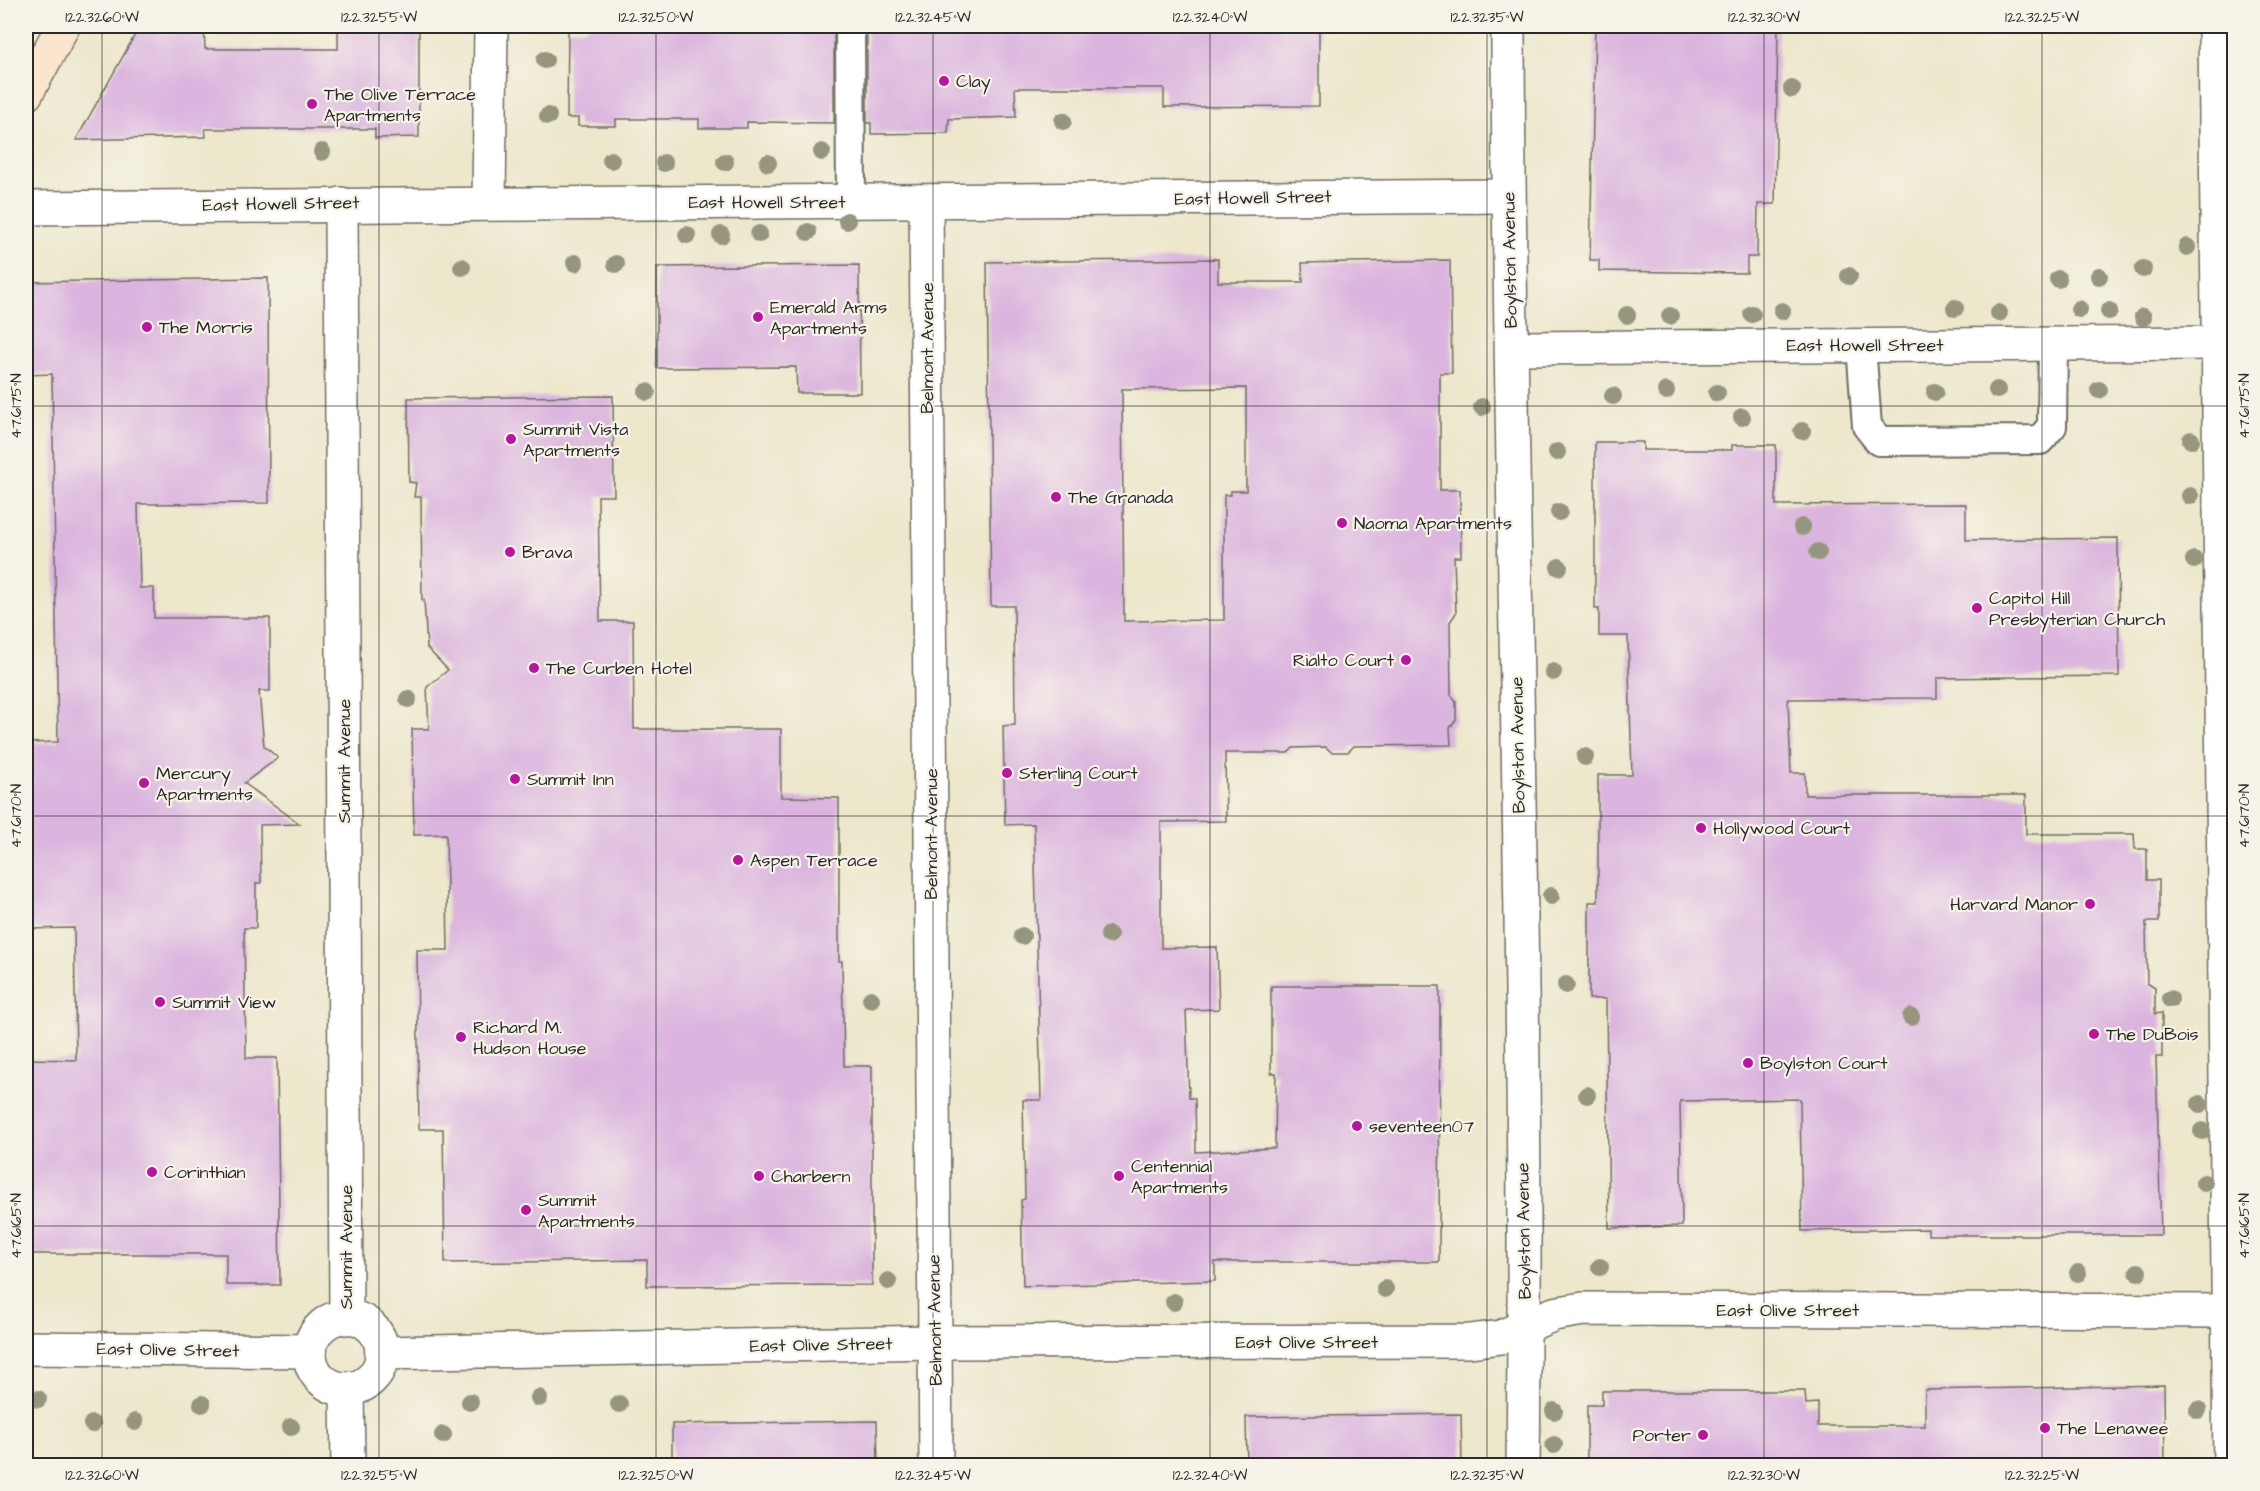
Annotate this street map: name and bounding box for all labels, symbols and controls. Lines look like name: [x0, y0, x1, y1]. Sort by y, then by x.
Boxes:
text: 122.3260°W: [65, 7, 139, 28]
text: 122.3255°W: [341, 7, 417, 28]
text: 122.3250°W: [619, 7, 693, 28]
text: 122.3245°W: [895, 7, 971, 28]
text: 122.3240°W: [1173, 7, 1247, 28]
text: 122.3235°W: [1450, 7, 1524, 28]
text: 122.3230°W: [1728, 7, 1800, 28]
text: 122.3225°W: [2005, 7, 2079, 28]
place label: Clay: [956, 69, 991, 95]
marker: Clay: [937, 74, 951, 88]
place label: The Olive Terrace Apartments: [324, 82, 476, 128]
marker: The Olive Terrace Apartments: [305, 97, 319, 111]
street label: East Howell Street: [1174, 184, 1332, 212]
street label: East Howell Street: [202, 190, 360, 218]
street label: East Howell Street: [688, 190, 846, 215]
street label: Boylston Avenue: [1496, 191, 1525, 329]
street label: Belmont Avenue: [915, 282, 940, 414]
place label: Emerald Arms Apartments: [770, 295, 887, 341]
marker: Emerald Arms Apartments: [751, 310, 765, 324]
place label: The Morris: [159, 315, 253, 340]
marker: The Morris: [140, 320, 154, 334]
street label: East Howell Street: [1786, 333, 1944, 358]
text: 47.6175°N: [6, 373, 27, 439]
text: 47.6175°N: [2234, 373, 2255, 439]
place label: Summit Vista Apartments: [523, 417, 628, 463]
marker: Summit Vista Apartments: [504, 432, 518, 446]
place label: The Granada: [1068, 485, 1173, 510]
marker: The Granada: [1049, 490, 1063, 504]
place label: Naoma Apartments: [1354, 511, 1512, 536]
marker: Naoma Apartments: [1335, 516, 1349, 530]
place label: Brava: [522, 540, 572, 565]
marker: Brava: [503, 545, 517, 559]
place label: Capitol Hill Presbyterian Church: [1989, 586, 2165, 633]
marker: Capitol Hill Presbyterian Church: [1970, 601, 1984, 615]
place label: Rialto Court: [1293, 648, 1395, 673]
marker: Rialto Court: [1399, 653, 1413, 667]
place label: The Curben Hotel: [546, 656, 692, 681]
marker: The Curben Hotel: [527, 661, 541, 675]
street label: Boylston Avenue: [1504, 676, 1533, 814]
street label: Summit Avenue: [332, 699, 357, 823]
place label: Mercury Apartments: [156, 761, 253, 807]
place label: Sterling Court: [1019, 761, 1138, 787]
marker: Sterling Court: [1000, 766, 1014, 780]
place label: Summit Inn: [527, 767, 614, 792]
street label: Belmont Avenue: [919, 768, 944, 900]
marker: Summit Inn: [508, 772, 522, 786]
marker: Mercury Apartments: [137, 776, 151, 790]
text: 47.6170°N: [6, 784, 27, 848]
text: 47.6170°N: [2234, 784, 2255, 848]
place label: Hollywood Court: [1713, 816, 1851, 842]
marker: Hollywood Court: [1694, 821, 1708, 835]
place label: Aspen Terrace: [750, 848, 878, 873]
marker: Aspen Terrace: [731, 853, 745, 867]
place label: Harvard Manor: [1950, 892, 2078, 917]
marker: Harvard Manor: [2083, 897, 2097, 911]
place label: Summit View: [172, 990, 276, 1015]
marker: Summit View: [153, 995, 167, 1009]
place label: Richard M. Hudson House: [473, 1015, 587, 1061]
place label: The DuBois: [2106, 1022, 2199, 1047]
marker: The DuBois: [2087, 1027, 2101, 1041]
marker: Richard M. Hudson House: [454, 1030, 468, 1044]
place label: Boylston Court: [1760, 1051, 1888, 1077]
marker: Boylston Court: [1741, 1056, 1755, 1070]
place label: seventeen07: [1369, 1114, 1474, 1139]
marker: seventeen07: [1350, 1119, 1364, 1133]
place label: Centennial Apartments: [1131, 1154, 1228, 1200]
place label: Corinthian: [164, 1160, 246, 1185]
street label: Boylston Avenue: [1510, 1162, 1539, 1300]
place label: Charbern: [771, 1164, 851, 1189]
marker: Corinthian: [145, 1165, 159, 1179]
marker: Charbern: [752, 1169, 766, 1183]
marker: Centennial Apartments: [1112, 1169, 1126, 1183]
street label: Summit Avenue: [334, 1185, 359, 1309]
place label: Summit Apartments: [538, 1188, 635, 1234]
text: 47.6165°N: [6, 1193, 27, 1259]
text: 47.6165°N: [2234, 1193, 2255, 1259]
marker: Summit Apartments: [519, 1203, 533, 1217]
street label: Belmont Avenue: [921, 1254, 949, 1386]
street label: East Olive Street: [1717, 1298, 1860, 1323]
street label: East Olive Street: [1236, 1330, 1379, 1355]
street label: East Olive Street: [749, 1331, 893, 1359]
street label: East Olive Street: [96, 1336, 240, 1364]
place label: The Lenawee: [2057, 1416, 2169, 1441]
marker: The Lenawee: [2038, 1421, 2052, 1435]
place label: Porter: [1633, 1423, 1691, 1448]
marker: Porter: [1696, 1428, 1710, 1442]
text: 122.3260°W: [65, 1465, 139, 1486]
text: 122.3255°W: [341, 1465, 417, 1486]
text: 122.3250°W: [619, 1465, 693, 1486]
text: 122.3245°W: [895, 1465, 971, 1486]
text: 122.3240°W: [1173, 1465, 1247, 1486]
text: 122.3235°W: [1450, 1465, 1524, 1486]
text: 122.3230°W: [1728, 1465, 1800, 1486]
text: 122.3225°W: [2005, 1465, 2079, 1486]

